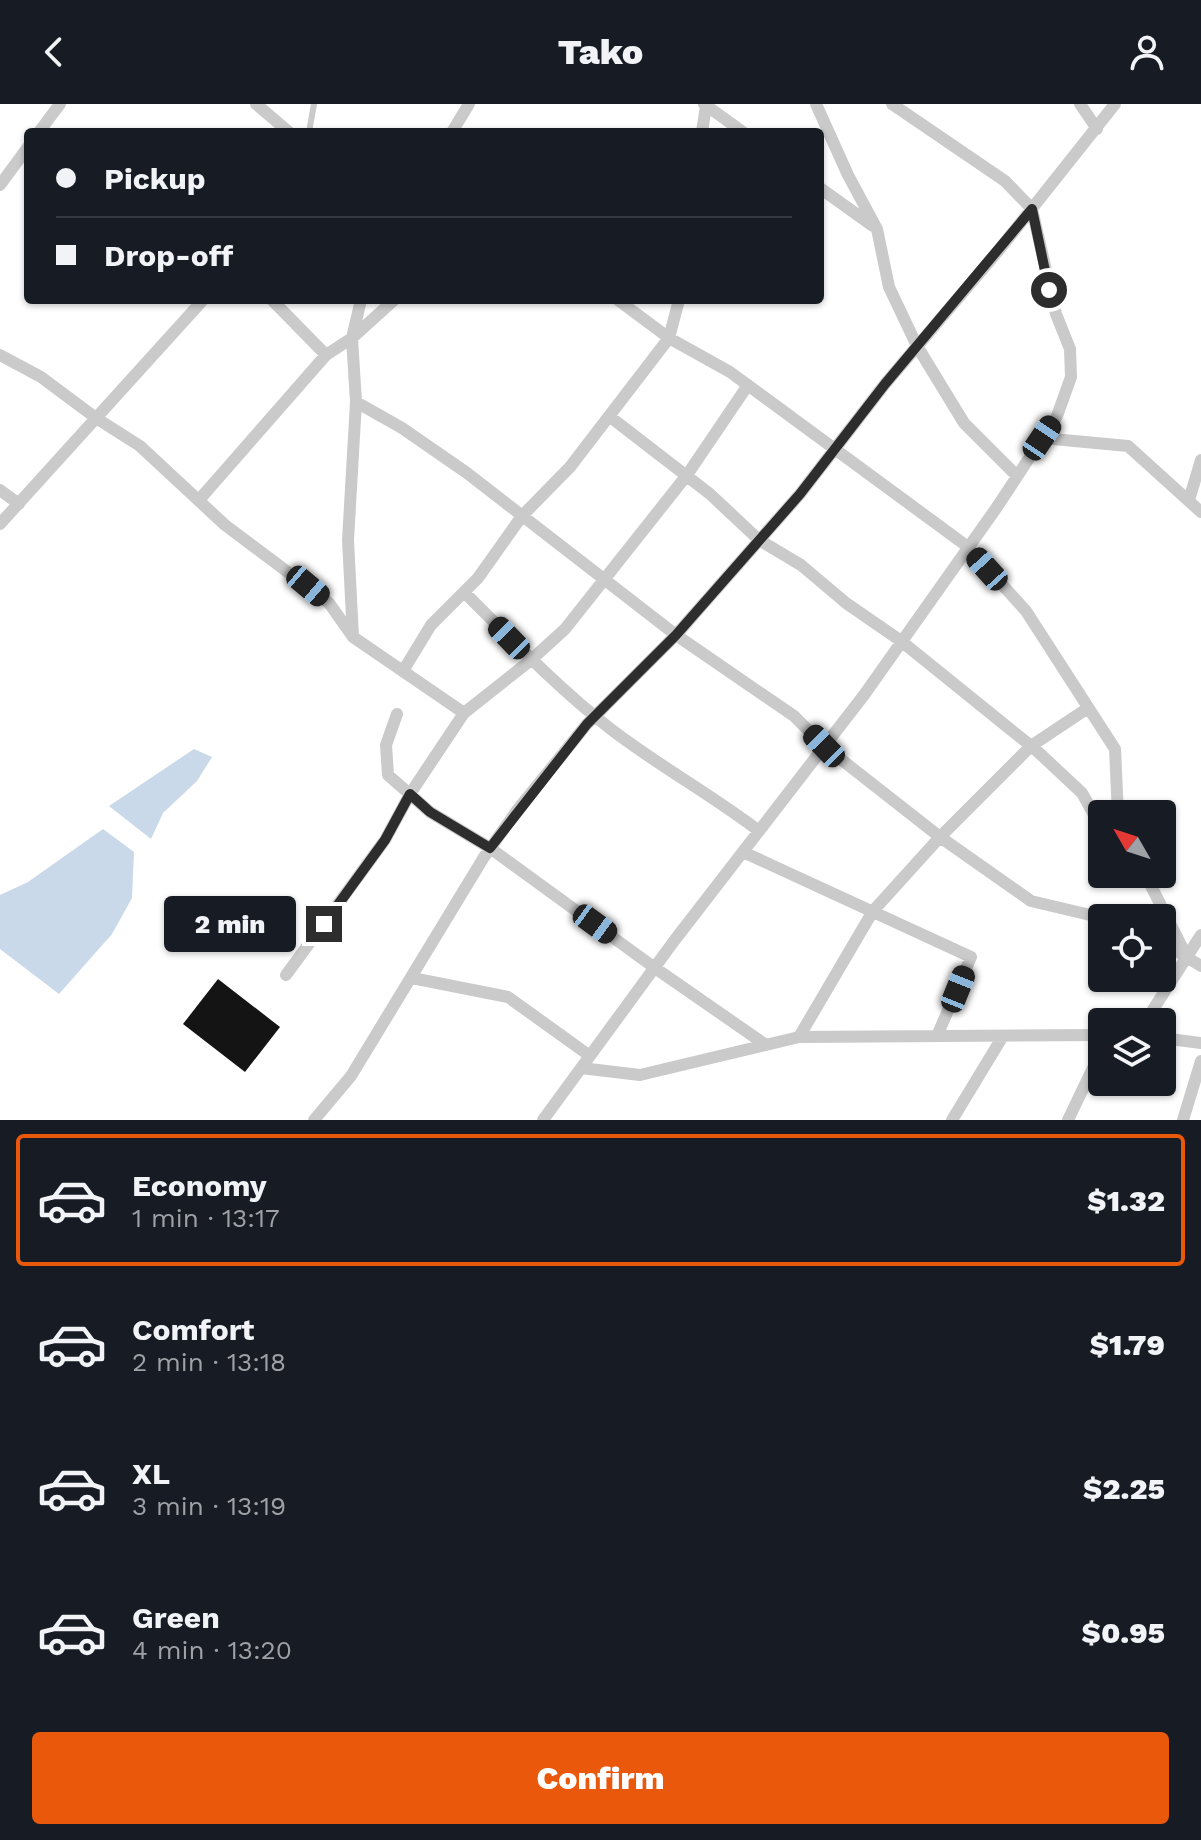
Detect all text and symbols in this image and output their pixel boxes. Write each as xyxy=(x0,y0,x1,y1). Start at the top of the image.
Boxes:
icon: back xyxy=(32,30,76,74)
icon: person xyxy=(1125,30,1169,74)
text: Tako xyxy=(558,31,643,73)
text: Pickup xyxy=(104,161,206,196)
text: Drop-off xyxy=(104,238,233,273)
route start xyxy=(1031,272,1067,308)
car xyxy=(1019,411,1065,465)
car xyxy=(962,543,1012,595)
car xyxy=(282,561,334,611)
car xyxy=(484,612,534,664)
car xyxy=(799,720,849,772)
north arrow xyxy=(1088,800,1176,888)
map controls xyxy=(1088,800,1176,1096)
callout: 2 min xyxy=(164,896,296,952)
car xyxy=(569,900,621,948)
button: locate xyxy=(1088,904,1176,992)
route end xyxy=(306,906,342,942)
text: 2 min xyxy=(195,909,265,939)
car xyxy=(938,962,978,1016)
button: layers xyxy=(1088,1008,1176,1096)
icon: car xyxy=(36,1164,108,1236)
text: Economy xyxy=(132,1168,267,1203)
text: $1.32 xyxy=(1087,1183,1165,1218)
text: 1 min · 13:17 xyxy=(132,1203,280,1233)
icon: car xyxy=(36,1308,108,1380)
text: Comfort xyxy=(132,1312,254,1347)
text: $1.79 xyxy=(1090,1327,1165,1362)
text: 2 min · 13:18 xyxy=(132,1347,286,1377)
icon: car xyxy=(36,1452,108,1524)
text: XL xyxy=(132,1456,170,1491)
text: $2.25 xyxy=(1083,1471,1165,1506)
text: 3 min · 13:19 xyxy=(132,1491,286,1521)
icon: car xyxy=(36,1596,108,1668)
text: Green xyxy=(132,1600,220,1635)
text: $0.95 xyxy=(1081,1615,1165,1650)
text: 4 min · 13:20 xyxy=(132,1635,292,1665)
button: Confirm xyxy=(32,1732,1169,1824)

